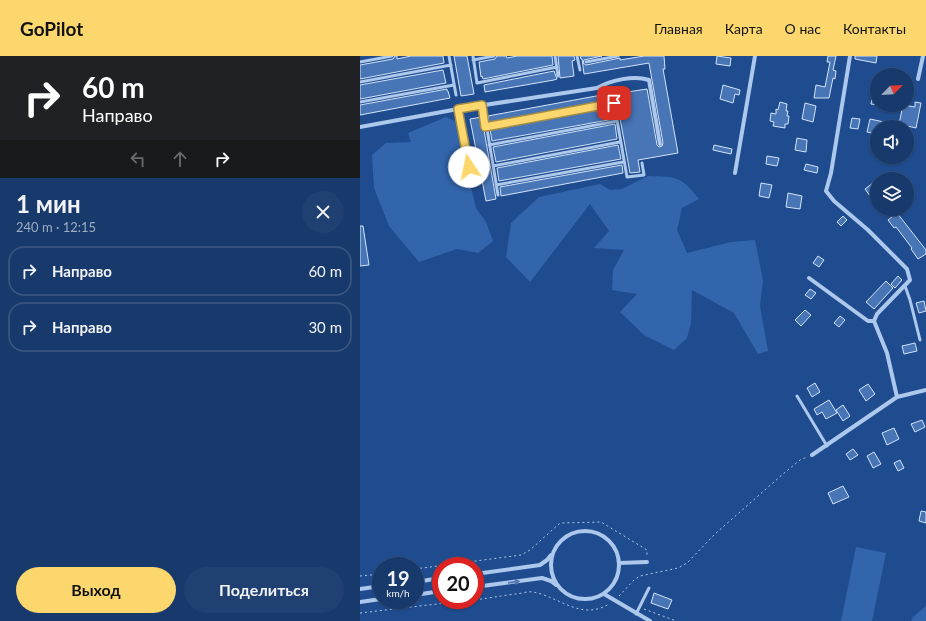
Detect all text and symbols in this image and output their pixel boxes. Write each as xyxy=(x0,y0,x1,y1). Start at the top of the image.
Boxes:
text: GoPilot xyxy=(20,17,83,40)
text: Главная xyxy=(654,20,703,37)
text: Карта xyxy=(725,20,763,37)
text: О нас xyxy=(785,20,821,37)
text: Контакты xyxy=(843,20,906,37)
north arrow xyxy=(870,68,914,112)
map controls xyxy=(870,68,914,216)
text: 60 m xyxy=(82,70,145,104)
icon: right xyxy=(16,72,68,124)
pin xyxy=(597,86,631,120)
icon: arrive xyxy=(603,92,625,114)
text: Направо xyxy=(82,104,153,126)
button: sound xyxy=(870,120,914,164)
position arrow xyxy=(448,146,490,188)
icon: left xyxy=(127,148,149,170)
icon: ahead xyxy=(169,148,191,170)
icon: right xyxy=(211,148,233,170)
button: layers xyxy=(870,172,914,216)
text: 1 мин xyxy=(16,189,81,218)
button: close xyxy=(302,191,344,233)
text: 240 m · 12:15 xyxy=(16,219,96,235)
icon: right xyxy=(18,260,40,282)
text: Направо xyxy=(52,262,112,280)
text: 60 m xyxy=(308,262,342,280)
icon: right xyxy=(18,316,40,338)
text: Направо xyxy=(52,318,112,336)
text: 30 m xyxy=(308,318,342,336)
speed limit sign: 20 xyxy=(432,557,484,609)
text: 19 xyxy=(386,566,410,590)
button: Выход xyxy=(16,567,176,613)
button: Поделиться xyxy=(184,567,344,613)
one-way arrow xyxy=(508,579,520,585)
text: km/h xyxy=(386,587,410,599)

